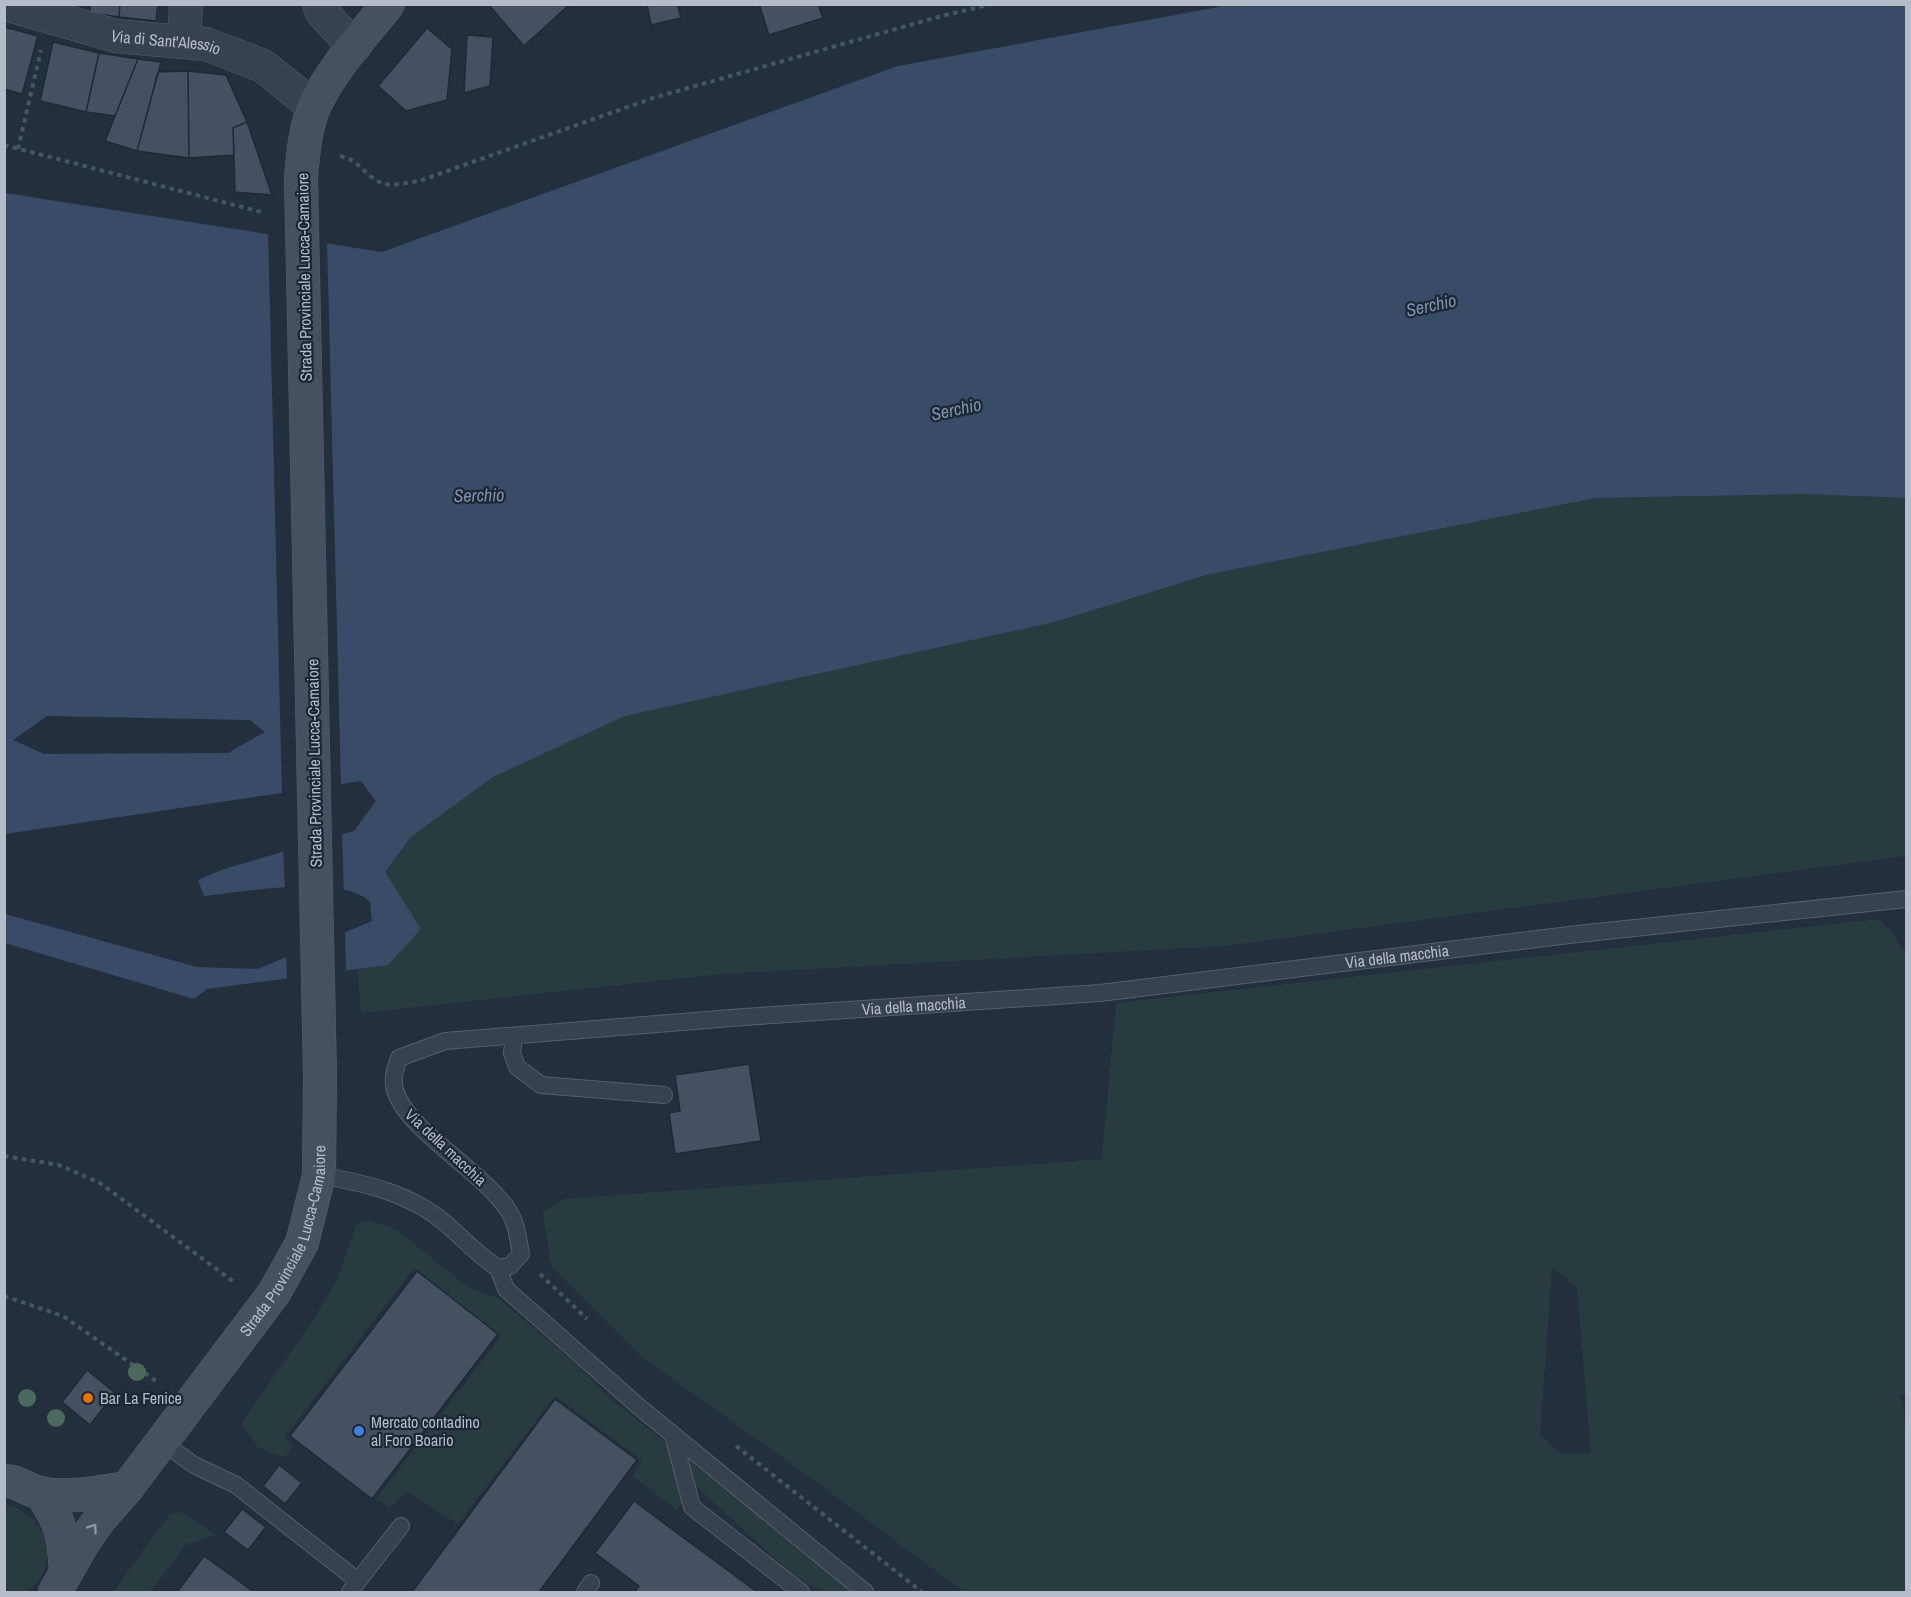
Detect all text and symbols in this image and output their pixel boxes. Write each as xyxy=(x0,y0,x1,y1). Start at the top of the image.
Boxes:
street label: Via di Sant'Alessio xyxy=(108,24,224,60)
street label: Strada Provinciale Lucca-Camaiore xyxy=(291,173,317,381)
water label: Serchio xyxy=(1404,287,1458,323)
water label: Serchio xyxy=(929,391,983,427)
water label: Serchio xyxy=(453,482,505,508)
street label: Strada Provinciale Lucca-Camaiore xyxy=(301,659,327,867)
street label: Via della macchia xyxy=(1344,939,1451,974)
street label: Via della macchia xyxy=(861,991,967,1020)
street label: Via della macchia xyxy=(400,1103,492,1191)
street label: Strada Provinciale Lucca-Camaiore xyxy=(234,1145,330,1341)
place label: Bar La Fenice xyxy=(100,1387,182,1409)
marker: Bar La Fenice xyxy=(81,1391,95,1405)
place label: Mercato contadino al Foro Boario xyxy=(371,1411,480,1451)
marker: Mercato contadino al Foro Boario xyxy=(352,1424,366,1438)
one-way arrow xyxy=(86,1524,97,1535)

